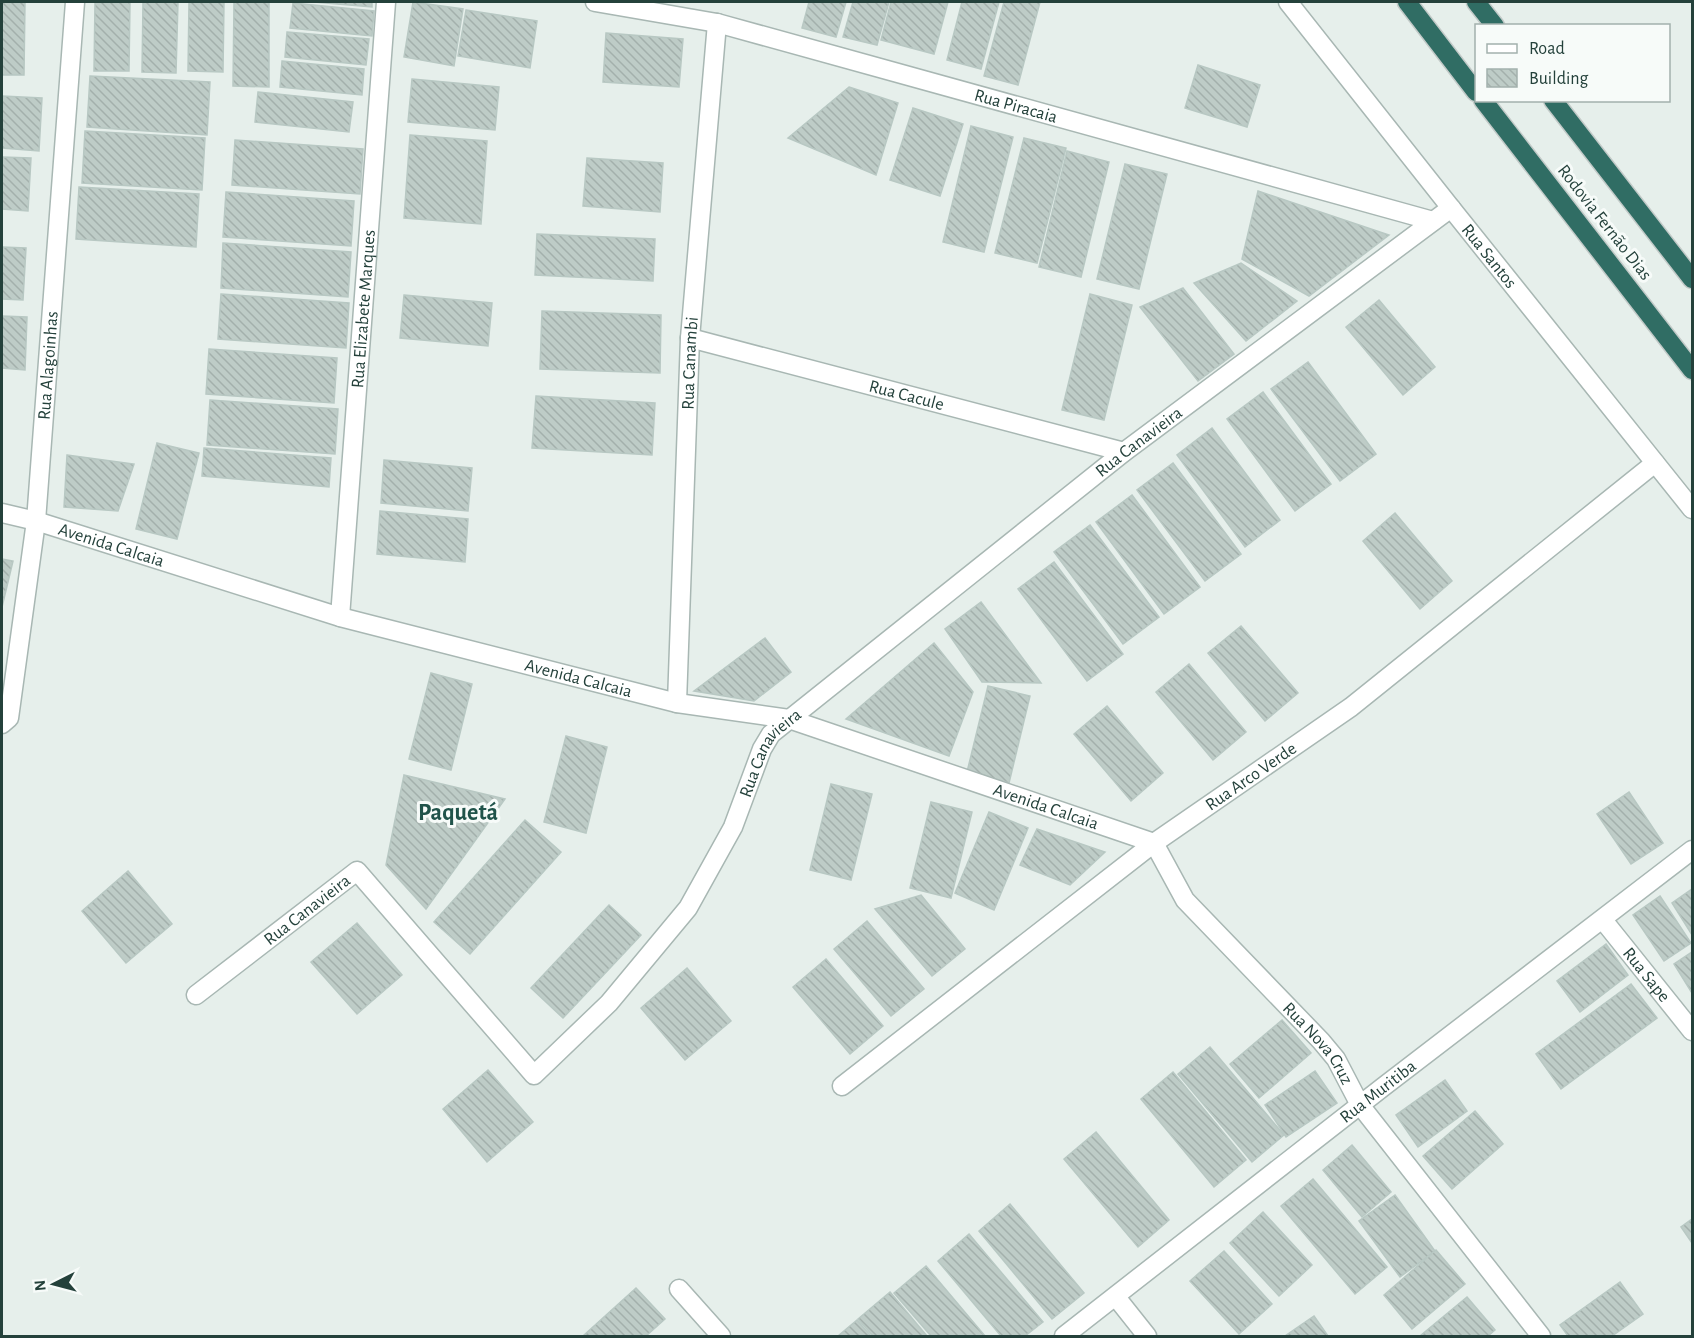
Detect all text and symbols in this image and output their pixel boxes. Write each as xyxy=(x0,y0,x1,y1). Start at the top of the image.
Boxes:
legend xyxy=(1475,24,1670,102)
text: Road xyxy=(1529,40,1565,58)
text: Building xyxy=(1529,70,1589,88)
street label: Rua Piracaia xyxy=(972,87,1059,127)
street label: Rodovia Fernão Dias xyxy=(1554,162,1655,284)
street label: Rua Santos xyxy=(1458,221,1520,292)
street label: Rua Elizabete Marques xyxy=(349,229,379,389)
street label: Rua Alagoinhas xyxy=(36,311,62,421)
street label: Rua Canambi xyxy=(679,316,702,410)
street label: Rua Cacule xyxy=(867,377,946,414)
street label: Rua Canavieira xyxy=(1093,404,1186,481)
street label: Avenida Calcaia xyxy=(56,521,166,571)
street label: Avenida Calcaia xyxy=(523,657,634,701)
street label: Rua Canavieira xyxy=(737,706,805,800)
street label: Rua Arco Verde xyxy=(1203,740,1300,815)
street label: Avenida Calcaia xyxy=(991,781,1101,833)
district label: Paquetá xyxy=(418,801,498,825)
street label: Rua Canavieira xyxy=(261,872,354,949)
street label: Rua Sape xyxy=(1619,945,1673,1006)
street label: Rua Nova Cruz xyxy=(1279,999,1356,1088)
street label: Rua Muritiba xyxy=(1337,1057,1420,1127)
north arrow xyxy=(24,1254,84,1314)
text: N xyxy=(32,1279,49,1292)

